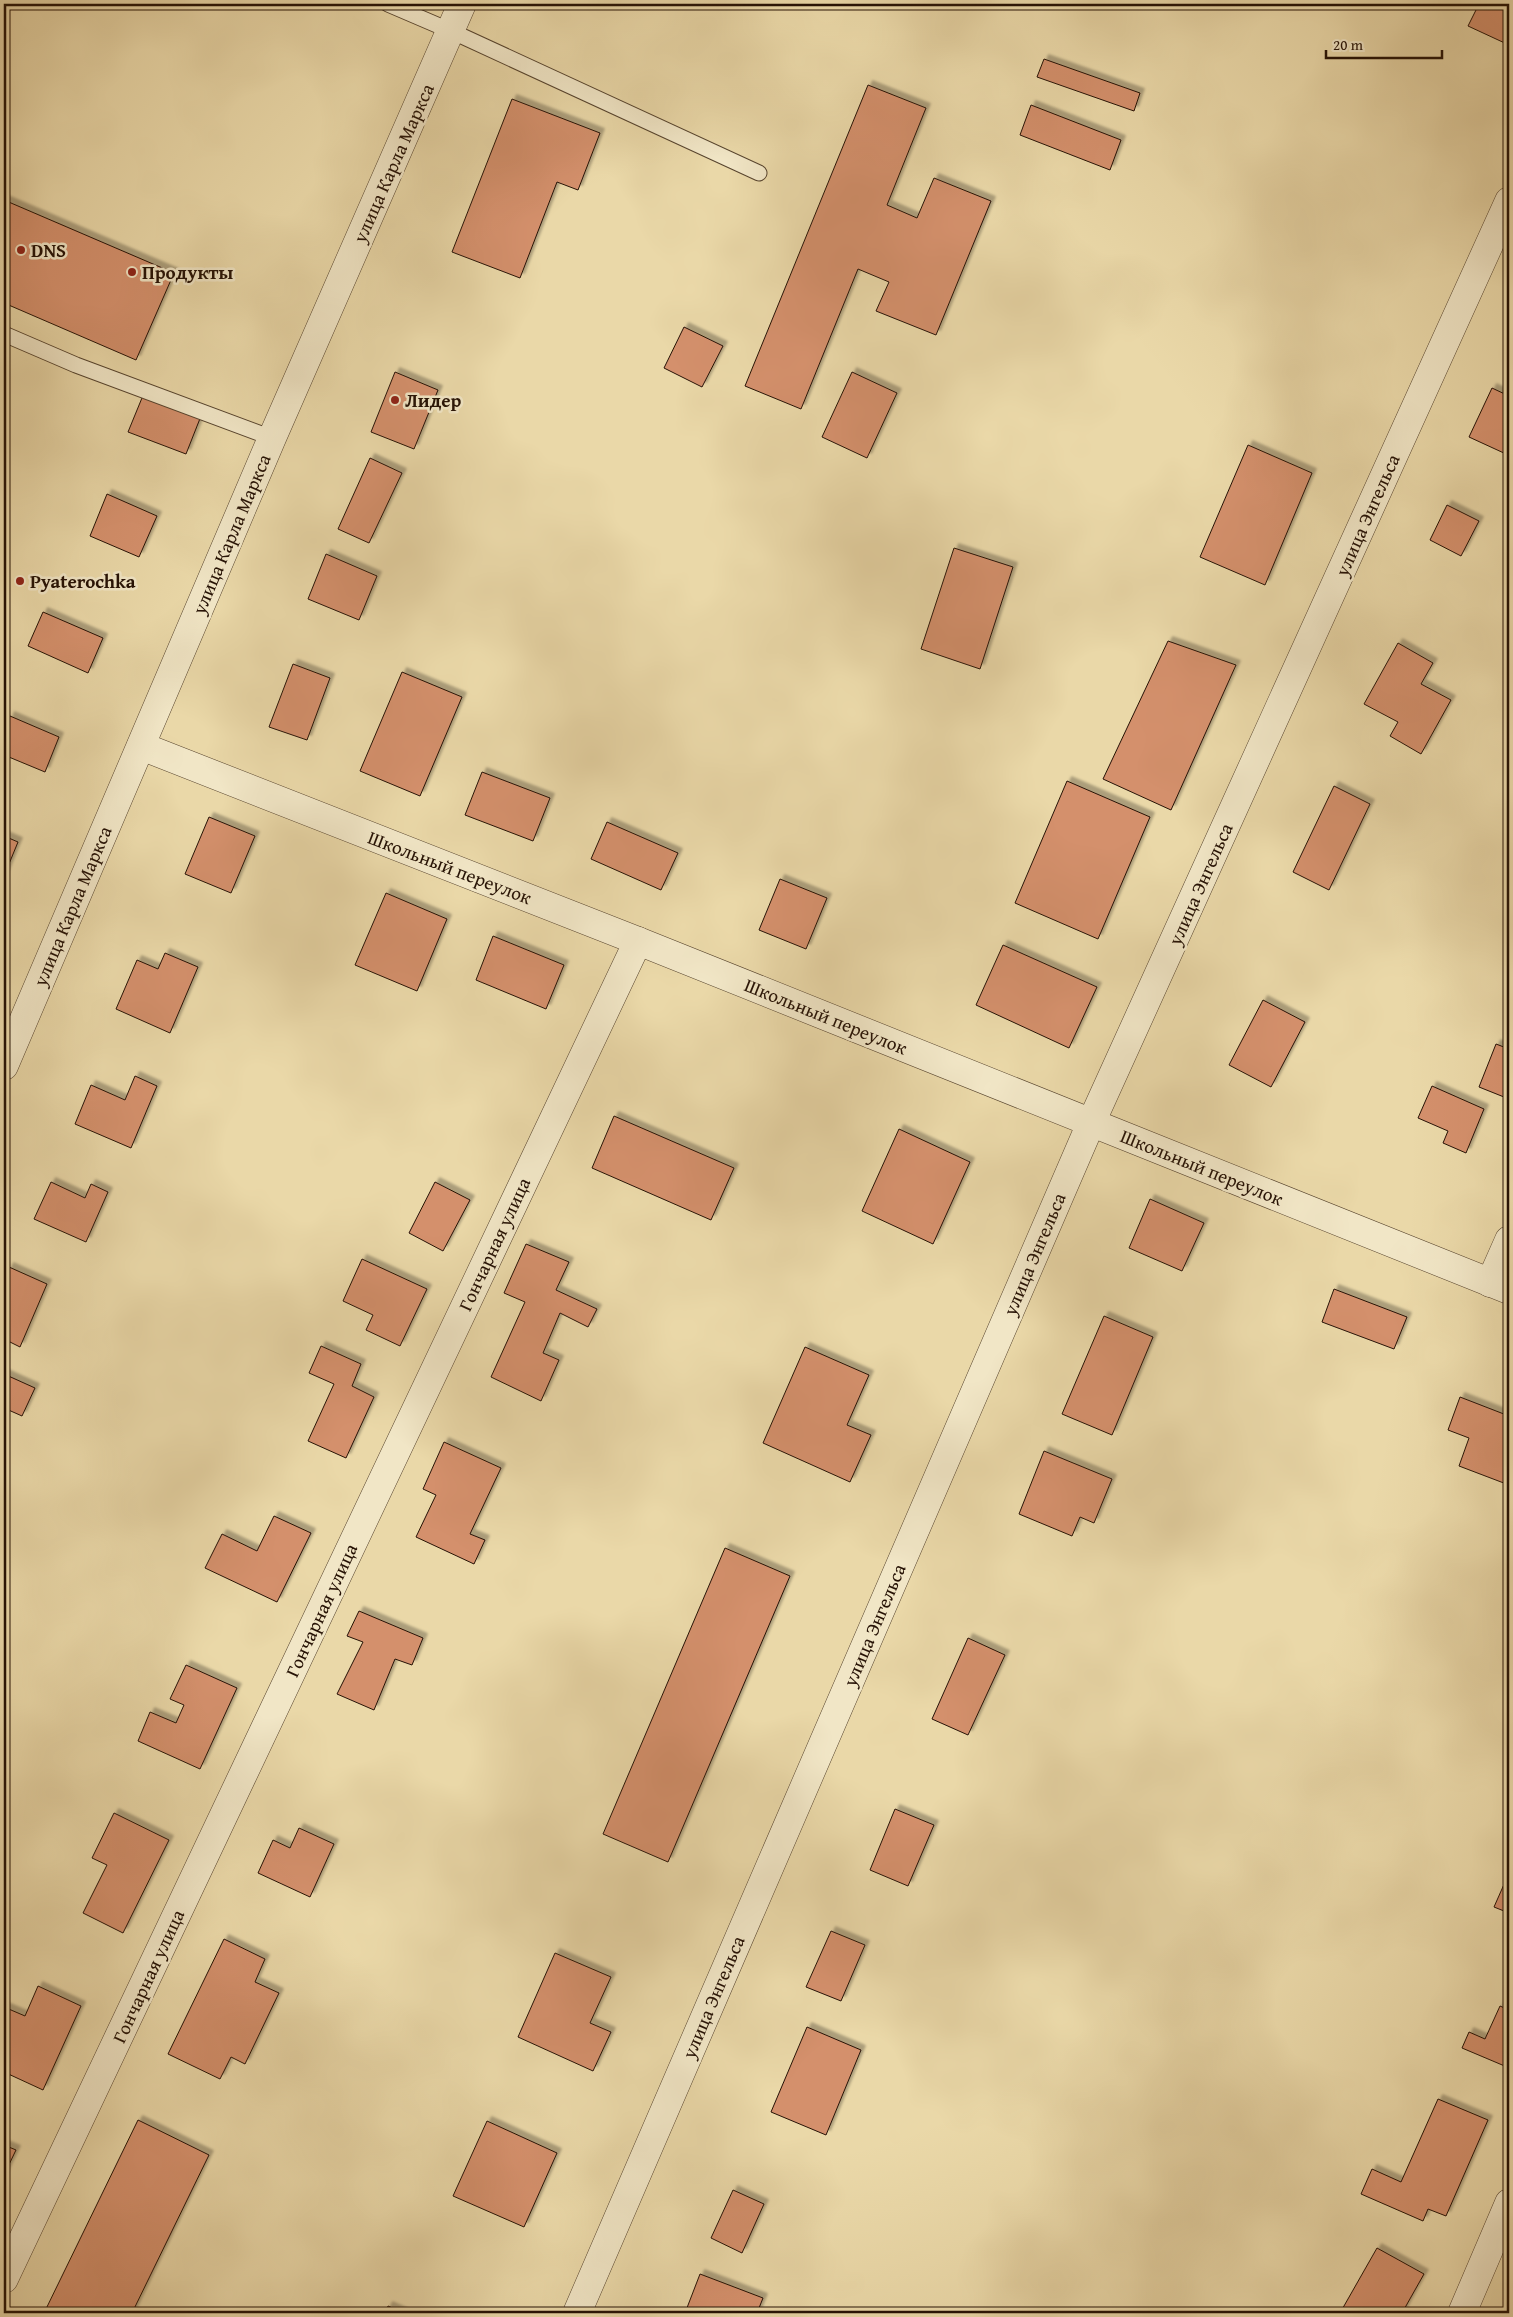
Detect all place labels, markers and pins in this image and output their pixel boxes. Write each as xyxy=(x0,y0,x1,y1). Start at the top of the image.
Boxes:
place label: DNS xyxy=(31,236,66,264)
marker: DNS xyxy=(15,244,27,256)
place label: Продукты xyxy=(142,258,233,286)
marker: Продукты xyxy=(126,266,138,278)
place label: Лидер xyxy=(405,386,462,414)
marker: Лидер xyxy=(389,394,401,406)
place label: Pyaterochka xyxy=(30,567,136,595)
marker: Pyaterochka xyxy=(14,575,26,587)

